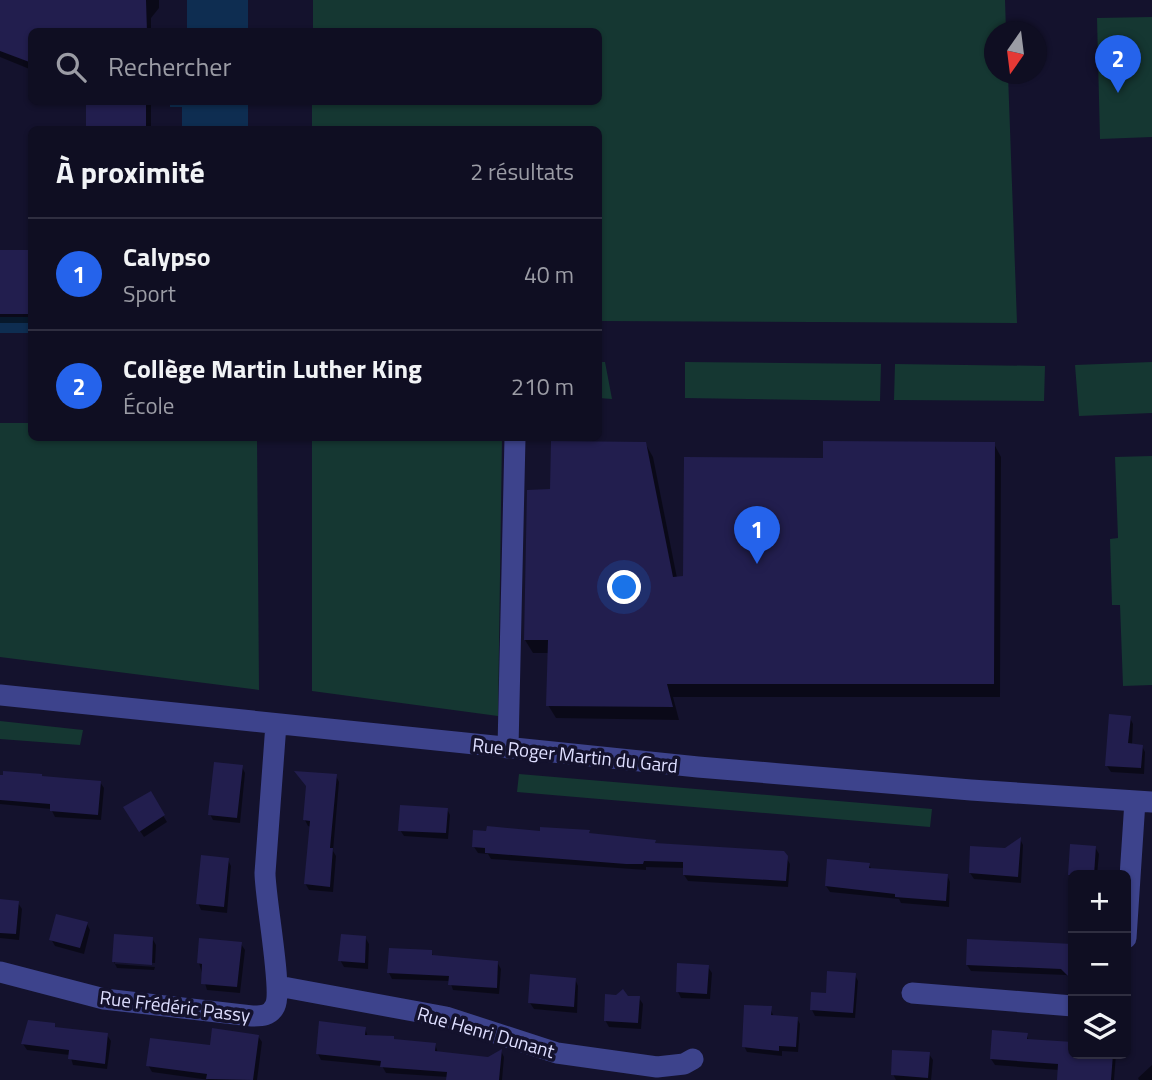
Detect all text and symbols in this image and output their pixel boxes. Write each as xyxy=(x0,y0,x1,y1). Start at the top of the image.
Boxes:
north arrow xyxy=(984,21,1047,84)
search box xyxy=(28,28,602,105)
pin: 2 xyxy=(1095,35,1141,93)
text: Rechercher xyxy=(108,47,232,86)
icon: search xyxy=(52,48,90,86)
text: À proximité xyxy=(56,149,205,195)
text: 2 résultats xyxy=(470,154,574,189)
text: Calypso xyxy=(123,237,211,276)
text: 1 xyxy=(73,257,85,292)
text: 40 m xyxy=(524,257,574,292)
text: Sport xyxy=(123,276,176,311)
text: Collège Martin Luther King xyxy=(123,349,422,388)
text: 2 xyxy=(73,369,85,404)
text: 210 m xyxy=(511,369,574,404)
text: École xyxy=(123,388,174,423)
pin: 1 xyxy=(734,506,780,564)
your location xyxy=(607,570,641,604)
street label: Rue Roger Martin du Gard xyxy=(471,729,679,780)
map controls xyxy=(1068,870,1131,1059)
button: + xyxy=(1068,870,1131,933)
button: − xyxy=(1068,933,1131,996)
street label: Rue Frédéric Passy xyxy=(98,982,252,1029)
button: layers xyxy=(1068,996,1131,1059)
street label: Rue Henri Dunant xyxy=(414,998,559,1065)

